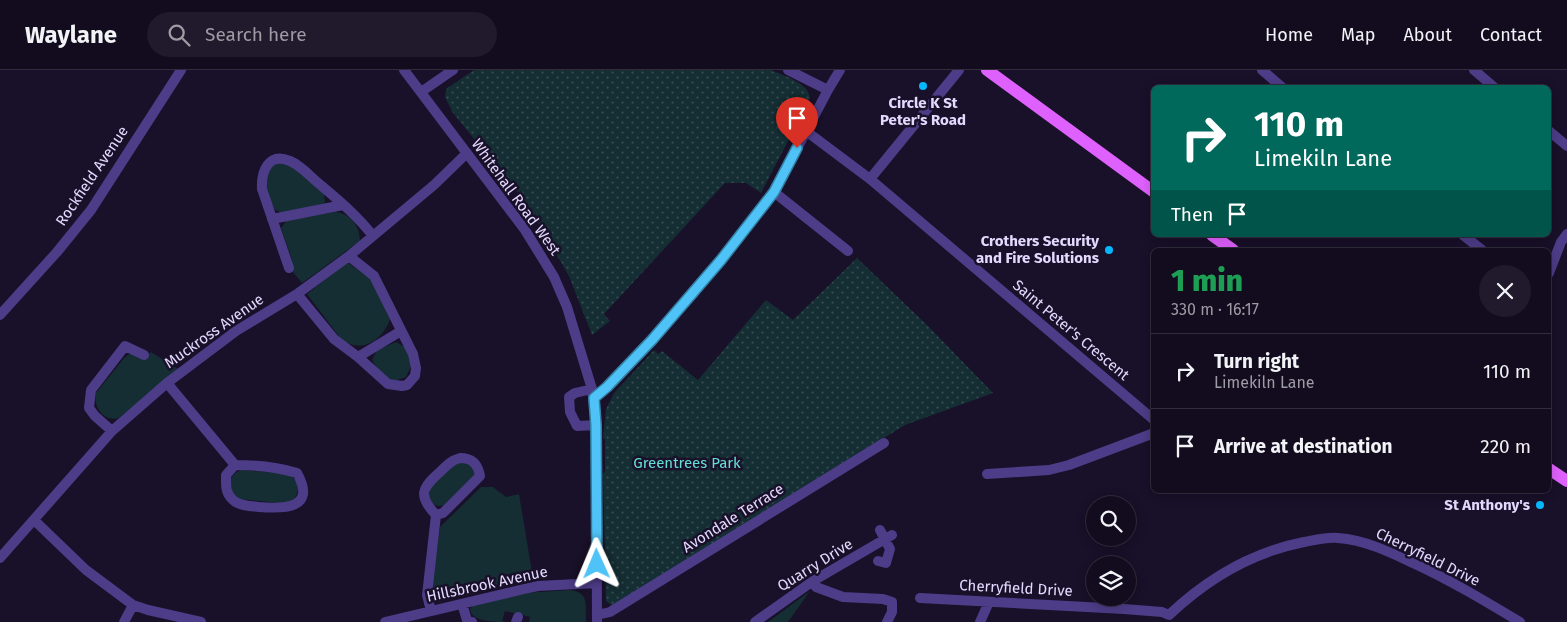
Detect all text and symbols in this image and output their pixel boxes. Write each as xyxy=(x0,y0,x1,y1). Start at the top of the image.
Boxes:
search box xyxy=(147,12,497,57)
text: Waylane xyxy=(25,21,117,49)
icon: search xyxy=(165,21,193,49)
text: Search here xyxy=(205,23,307,46)
text: Home xyxy=(1265,24,1313,46)
text: Map xyxy=(1341,24,1375,46)
text: About xyxy=(1403,24,1452,46)
text: Contact xyxy=(1480,24,1542,46)
marker: Circle K St Peter's Road xyxy=(917,80,929,92)
place label: Circle K St Peter's Road xyxy=(880,94,966,129)
pin xyxy=(776,97,818,148)
text: 110 m xyxy=(1254,103,1344,145)
icon: arrive xyxy=(783,104,811,132)
icon: right xyxy=(1171,105,1236,170)
street label: Rockfield Avenue xyxy=(52,123,132,229)
street label: Whitehall Road West xyxy=(468,135,565,259)
text: Limekiln Lane xyxy=(1254,145,1392,172)
icon: arrive xyxy=(1223,200,1251,228)
text: Then xyxy=(1171,203,1213,226)
place label: Crothers Security and Fire Solutions xyxy=(976,232,1099,267)
marker: Crothers Security and Fire Solutions xyxy=(1103,244,1115,256)
text: 1 min xyxy=(1171,263,1243,299)
button: close xyxy=(1479,265,1531,317)
street label: Saint Peter's Crescent xyxy=(1009,276,1133,384)
street label: Muckross Avenue xyxy=(161,290,267,372)
text: 330 m · 16:17 xyxy=(1171,300,1259,319)
text: Turn right xyxy=(1214,350,1299,373)
icon: right xyxy=(1171,357,1199,385)
text: 110 m xyxy=(1483,360,1531,383)
text: Limekiln Lane xyxy=(1214,373,1315,392)
icon: arrive xyxy=(1171,432,1199,460)
text: Arrive at destination xyxy=(1214,435,1393,458)
text: 220 m xyxy=(1480,435,1531,458)
park label: Greentrees Park xyxy=(633,454,741,472)
street label: Avondale Terrace xyxy=(679,480,787,556)
map controls xyxy=(1086,496,1136,606)
button: search xyxy=(1086,496,1136,546)
place label: St Anthony's xyxy=(1444,496,1530,514)
marker: St Anthony's xyxy=(1534,499,1546,511)
street label: Cherryfield Drive xyxy=(1373,524,1483,590)
street label: Quarry Drive xyxy=(774,535,856,595)
position arrow xyxy=(570,537,622,589)
button: layers xyxy=(1086,556,1136,606)
street label: Hillsbrook Avenue xyxy=(425,562,549,606)
street label: Cherryfield Drive xyxy=(959,576,1073,600)

